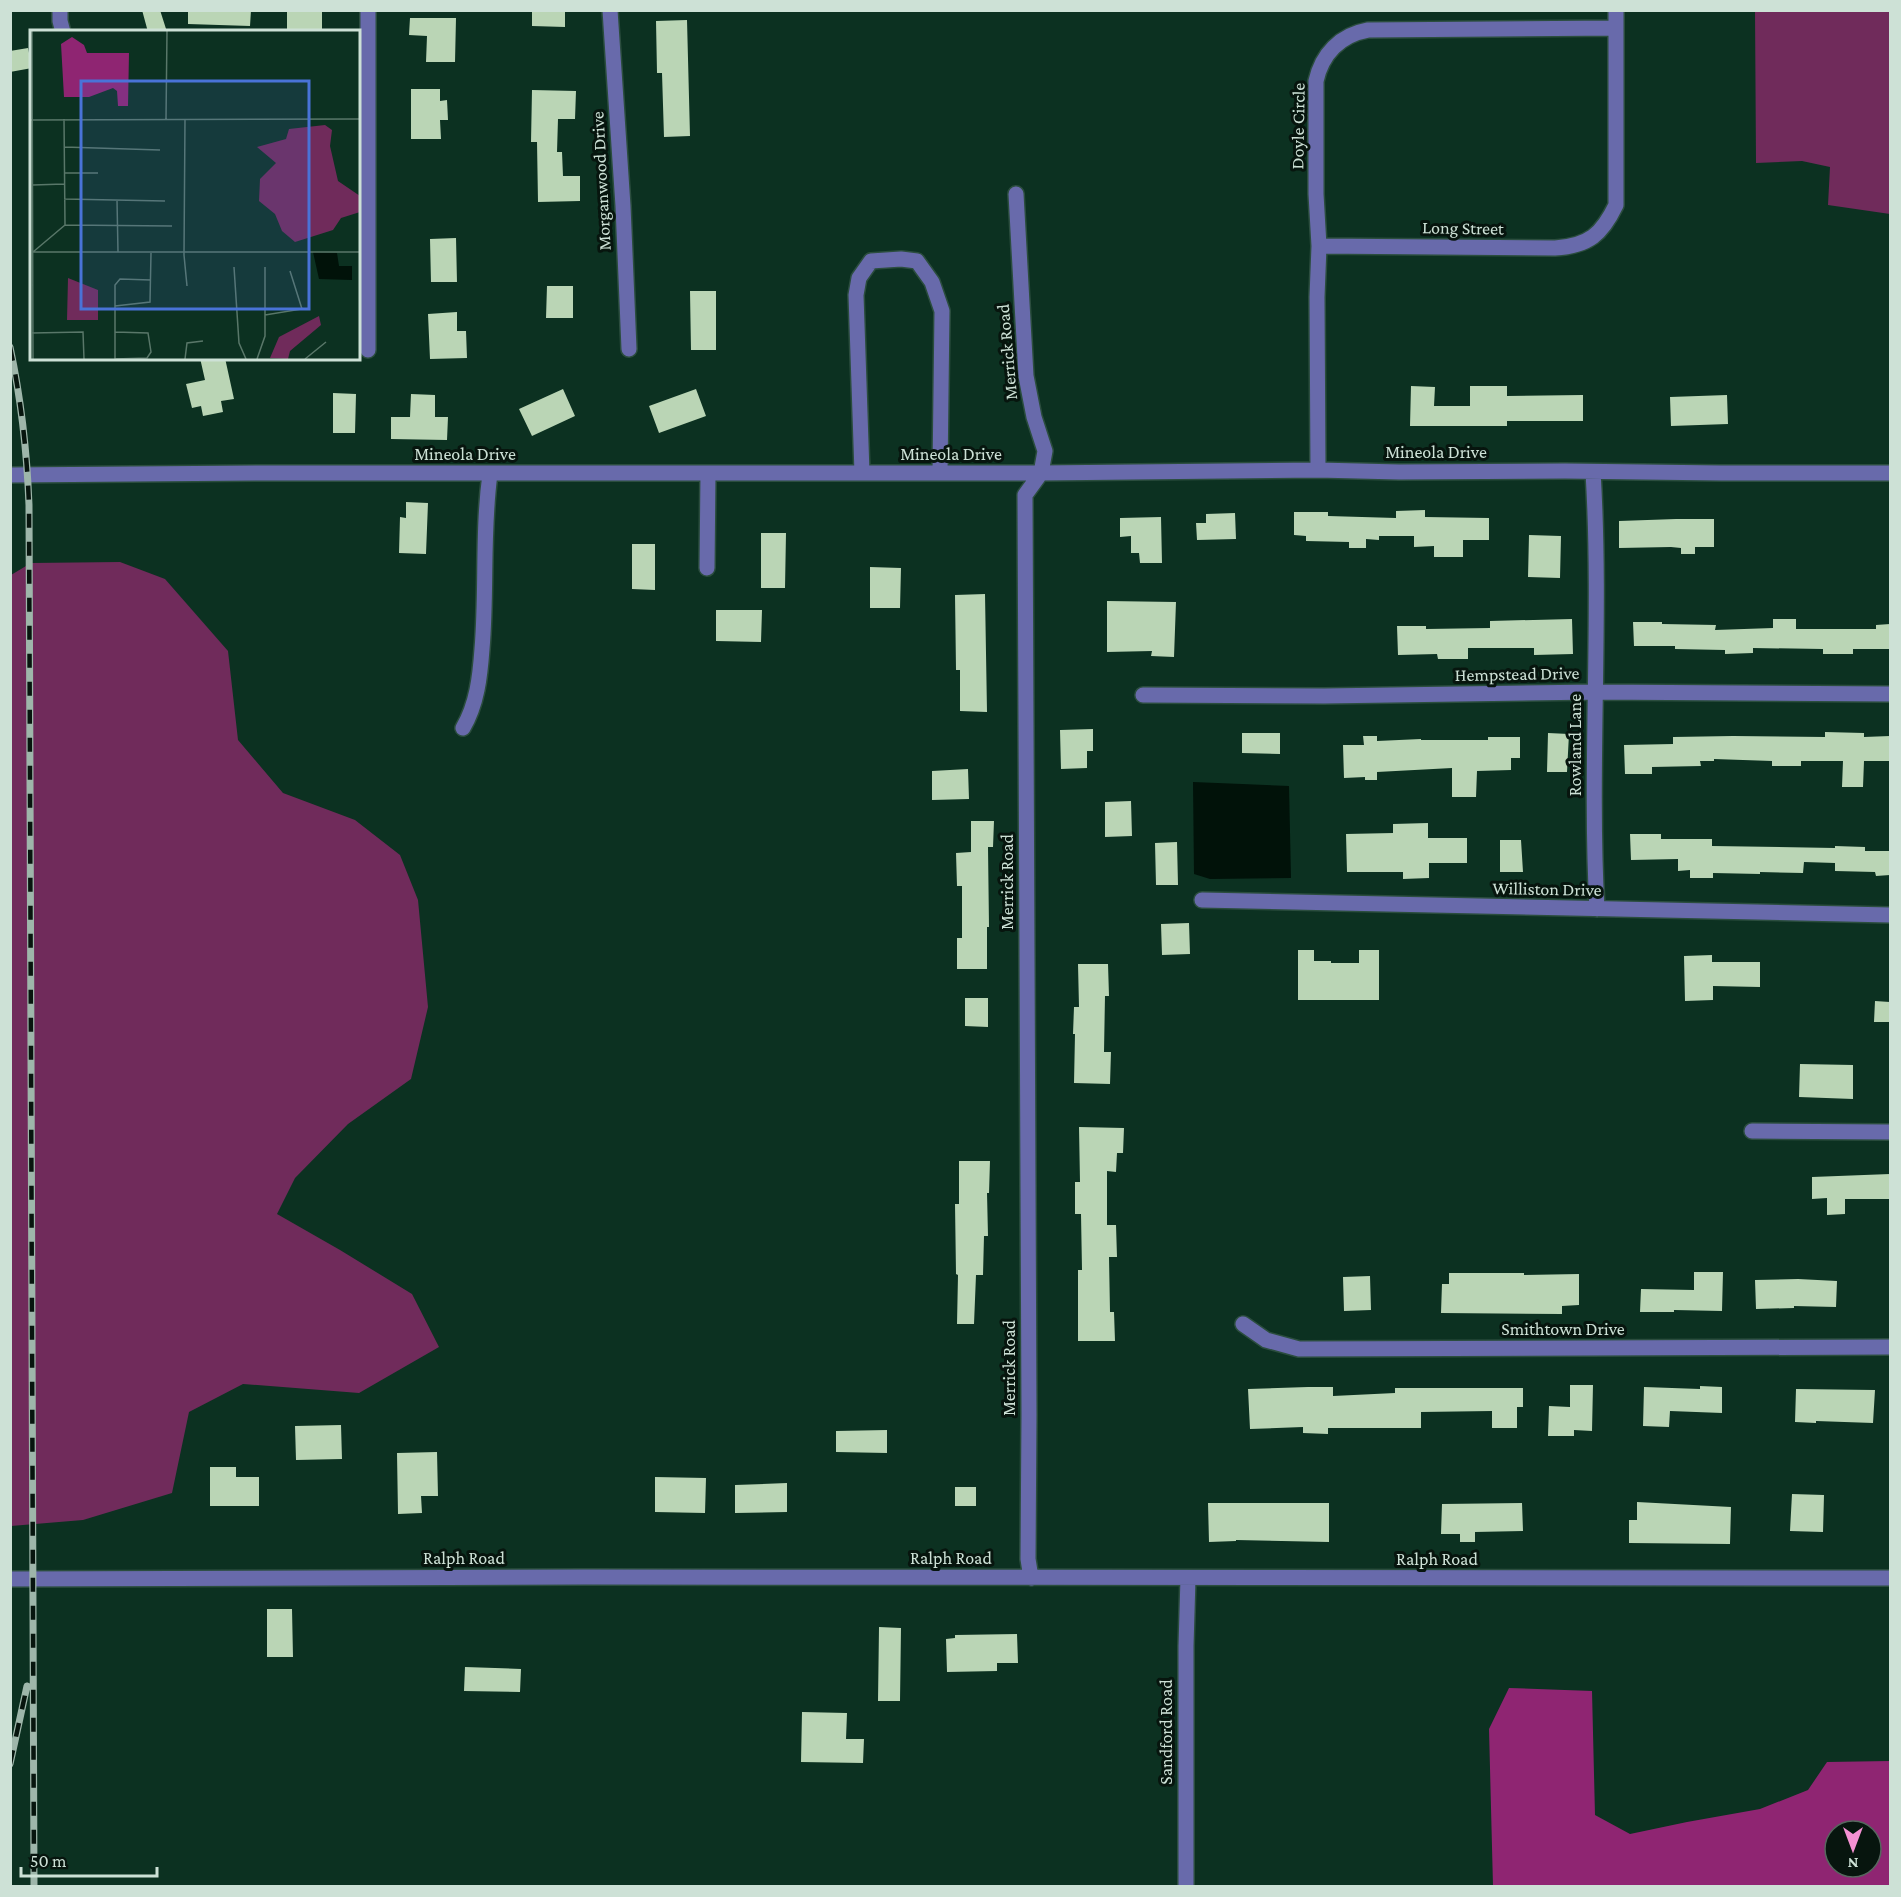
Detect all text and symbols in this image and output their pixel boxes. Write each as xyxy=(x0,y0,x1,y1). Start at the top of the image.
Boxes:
inset map xyxy=(30,30,360,360)
street label: Doyle Circle xyxy=(1287,82,1309,169)
street label: Morganwood Drive xyxy=(587,111,615,251)
street label: Long Street xyxy=(1422,217,1505,239)
street label: Merrick Road xyxy=(993,303,1021,401)
street label: Mineola Drive xyxy=(1385,442,1487,462)
street label: Mineola Drive xyxy=(414,444,516,464)
street label: Mineola Drive xyxy=(900,444,1002,464)
street label: Hempstead Drive xyxy=(1454,663,1580,685)
street label: Rowland Lane xyxy=(1565,694,1585,796)
street label: Merrick Road xyxy=(997,833,1017,930)
street label: Williston Drive xyxy=(1492,878,1602,900)
street label: Merrick Road xyxy=(999,1319,1019,1416)
street label: Smithtown Drive xyxy=(1501,1319,1625,1339)
street label: Ralph Road xyxy=(423,1548,505,1568)
street label: Ralph Road xyxy=(910,1548,992,1568)
street label: Ralph Road xyxy=(1396,1549,1478,1569)
street label: Sandford Road xyxy=(1156,1679,1176,1785)
north arrow xyxy=(1823,1819,1883,1879)
scale bar xyxy=(21,1840,158,1878)
text: 50 m xyxy=(30,1851,67,1871)
text: N xyxy=(1847,1855,1858,1872)

